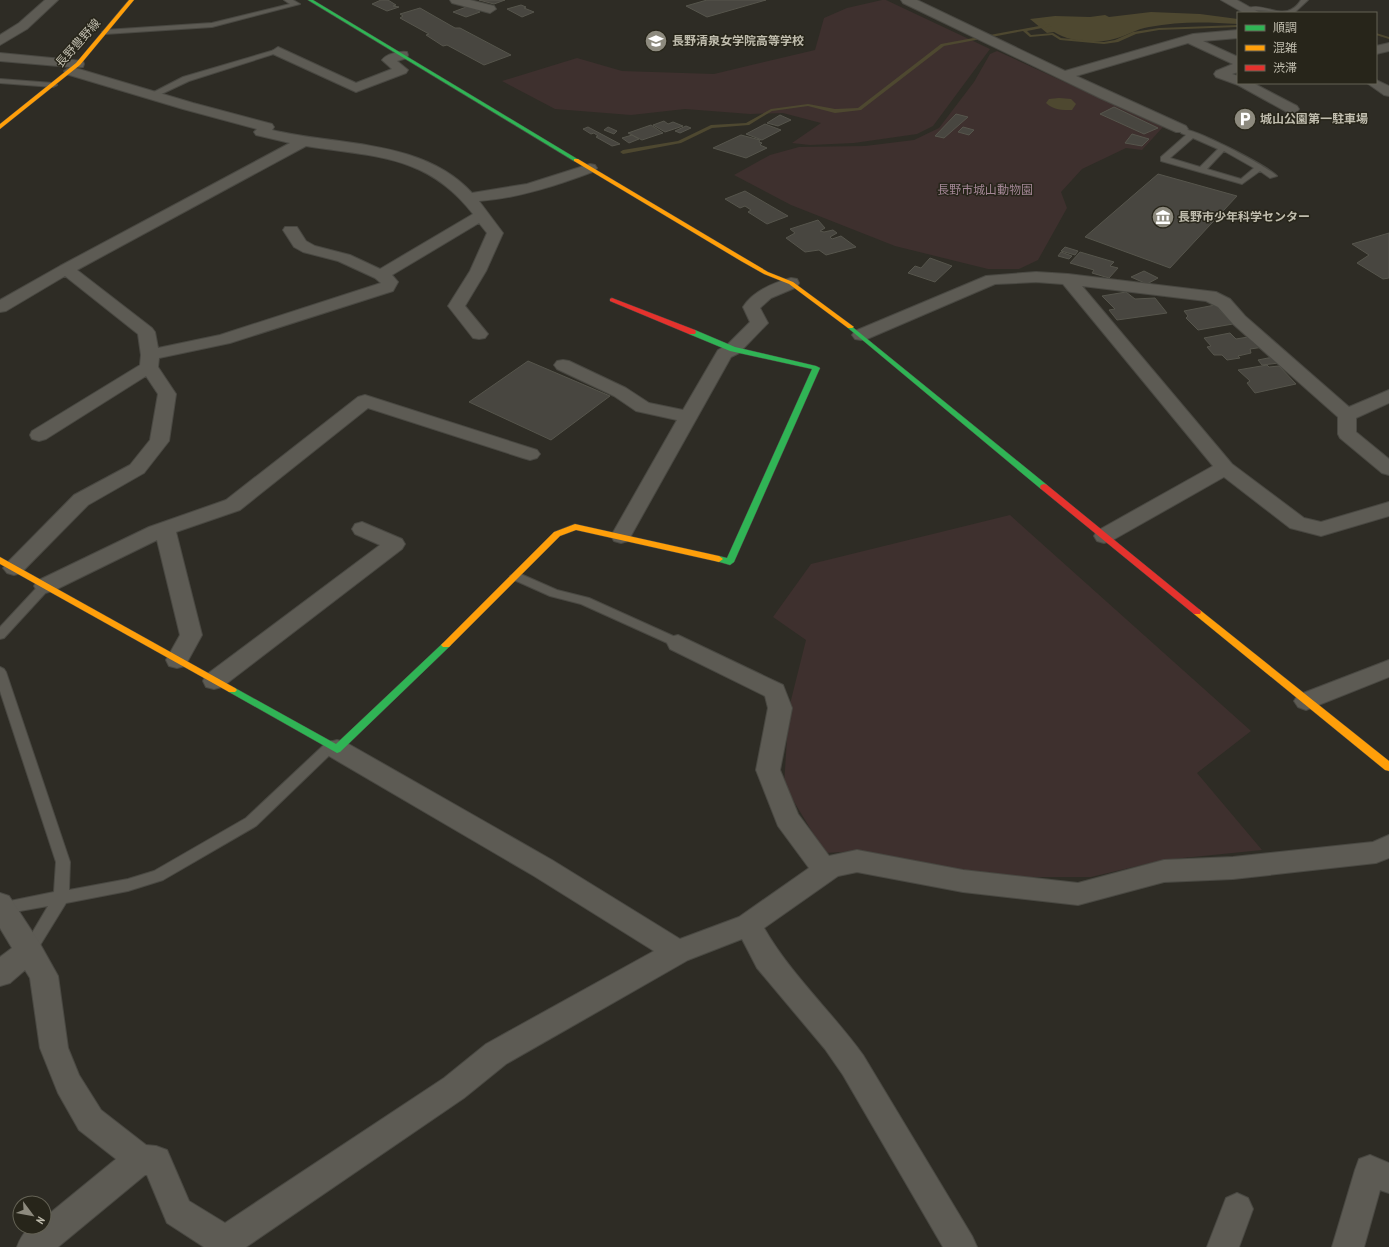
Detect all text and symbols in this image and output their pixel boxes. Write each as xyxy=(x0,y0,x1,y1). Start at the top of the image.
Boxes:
legend xyxy=(1237,12,1377,84)
street label: 長野豊野線 xyxy=(52,15,103,70)
text: 順調 xyxy=(1273,20,1297,35)
school or university icon: 長野清泉女学院高等学校 xyxy=(643,28,669,54)
place label: 長野清泉女学院高等学校 xyxy=(672,33,804,48)
text: 混雑 xyxy=(1273,40,1297,55)
text: 渋滞 xyxy=(1273,60,1297,75)
parking icon: 城山公園第一駐車場 xyxy=(1232,106,1258,132)
place label: 城山公園第一駐車場 xyxy=(1260,111,1368,126)
park label: 長野市城山動物園 xyxy=(937,182,1033,197)
museum icon: 長野市少年科学センター xyxy=(1150,204,1176,230)
place label: 長野市少年科学センター xyxy=(1178,209,1310,224)
north arrow xyxy=(12,1195,52,1235)
text: N xyxy=(33,1214,48,1227)

